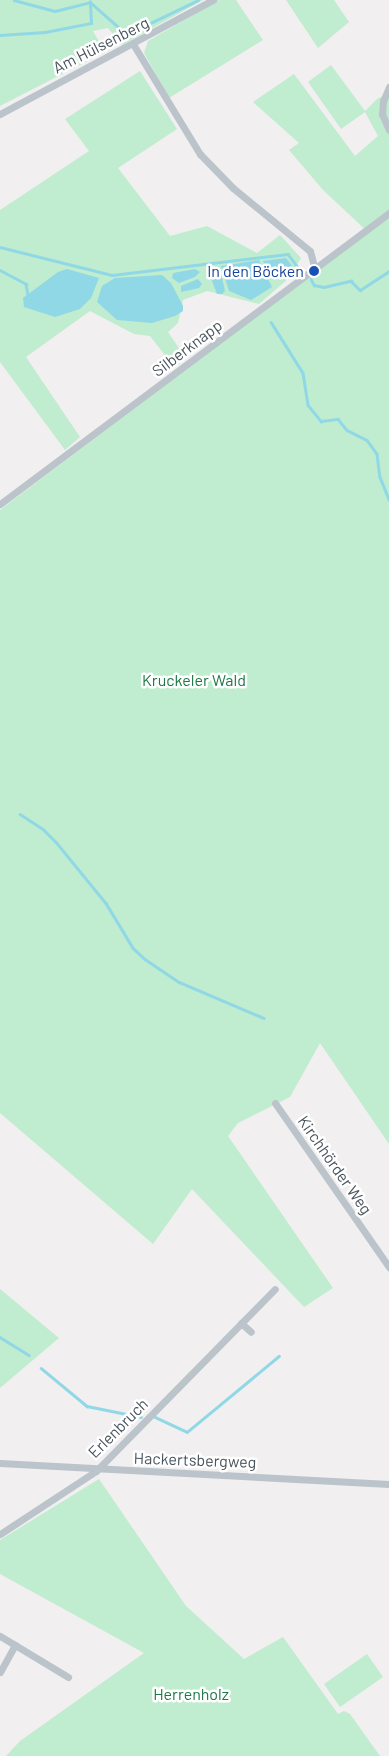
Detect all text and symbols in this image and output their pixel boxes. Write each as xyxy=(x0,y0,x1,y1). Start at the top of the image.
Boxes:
street label: Am Hülsenberg xyxy=(50,13,152,77)
place label: In den Böcken xyxy=(207,261,304,281)
marker: In den Böcken xyxy=(308,265,320,277)
street label: Silberknapp xyxy=(148,315,226,381)
park label: Kruckeler Wald xyxy=(142,670,246,690)
street label: Kirchhörder Weg xyxy=(294,1112,376,1218)
street label: Erlenbruch xyxy=(84,1394,152,1462)
street label: Hackertsbergweg xyxy=(133,1448,257,1472)
park label: Herrenholz xyxy=(153,1684,229,1704)

